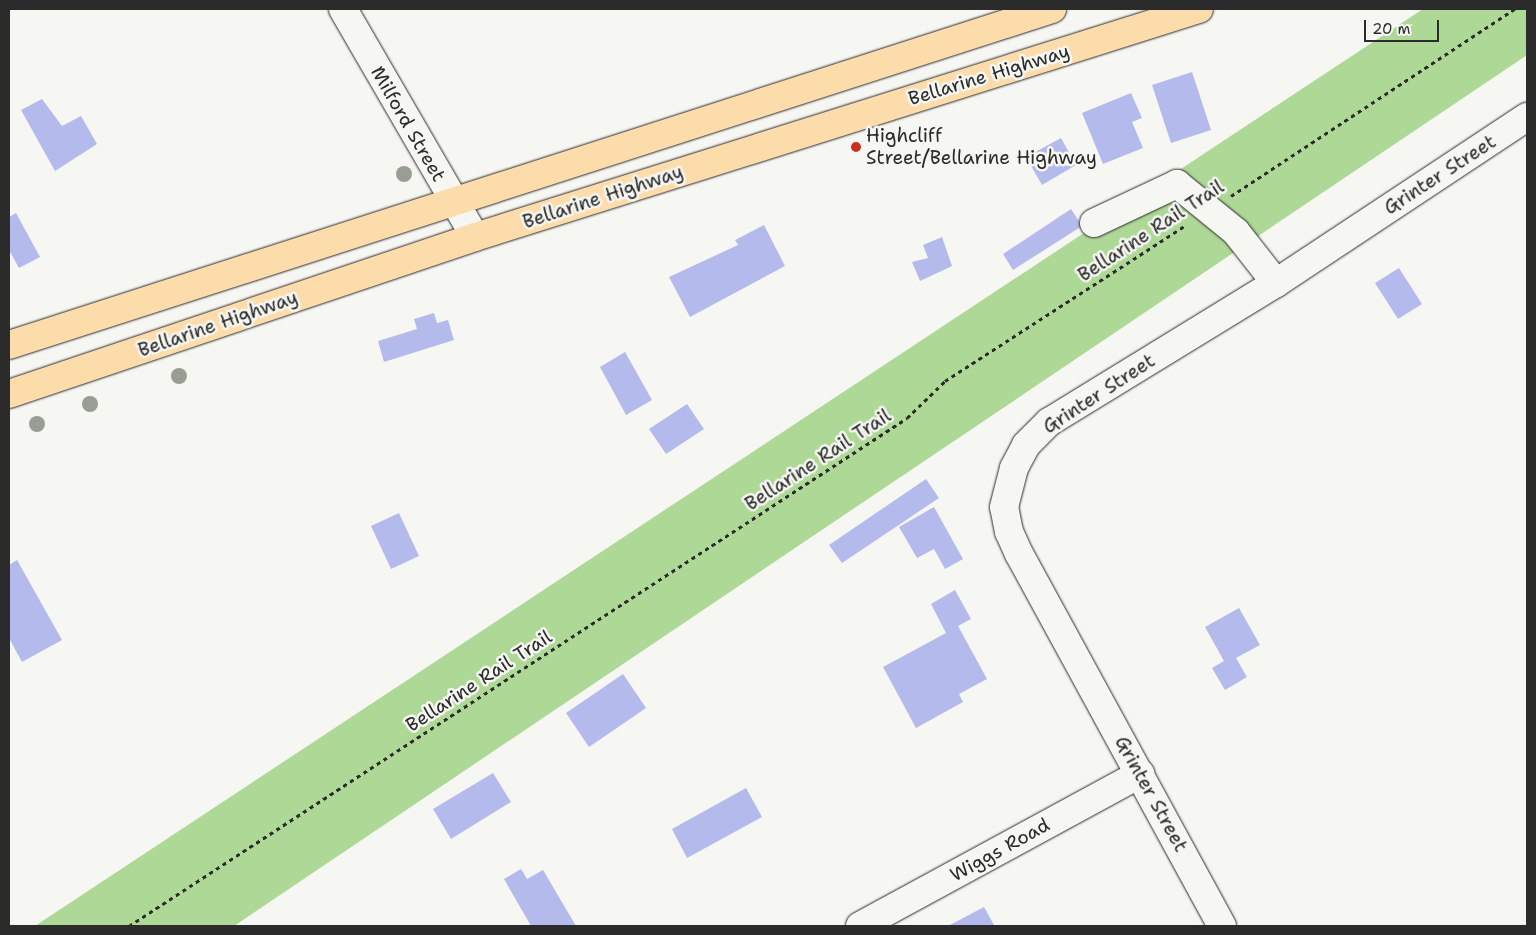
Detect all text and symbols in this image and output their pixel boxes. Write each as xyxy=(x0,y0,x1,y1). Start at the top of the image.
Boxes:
scale bar xyxy=(1366,10,1441,42)
text: 20 m xyxy=(1372,19,1411,39)
street label: Bellarine Highway xyxy=(906,40,1072,110)
street label: Milford Street xyxy=(366,62,450,186)
place label: Highcliff Street/Bellarine Highway xyxy=(866,125,1097,169)
street label: Grinter Street xyxy=(1380,130,1500,220)
marker: Highcliff Street/Bellarine Highway xyxy=(850,141,862,153)
street label: Bellarine Highway xyxy=(520,160,686,234)
street label: Bellarine Rail Trail xyxy=(1074,175,1228,287)
street label: Bellarine Highway xyxy=(135,286,301,362)
street label: Grinter Street xyxy=(1039,349,1159,439)
street label: Bellarine Rail Trail xyxy=(741,404,895,516)
street label: Bellarine Rail Trail xyxy=(402,625,556,737)
street label: Grinter Street xyxy=(1110,732,1192,856)
street label: Wiggs Road xyxy=(946,813,1054,887)

